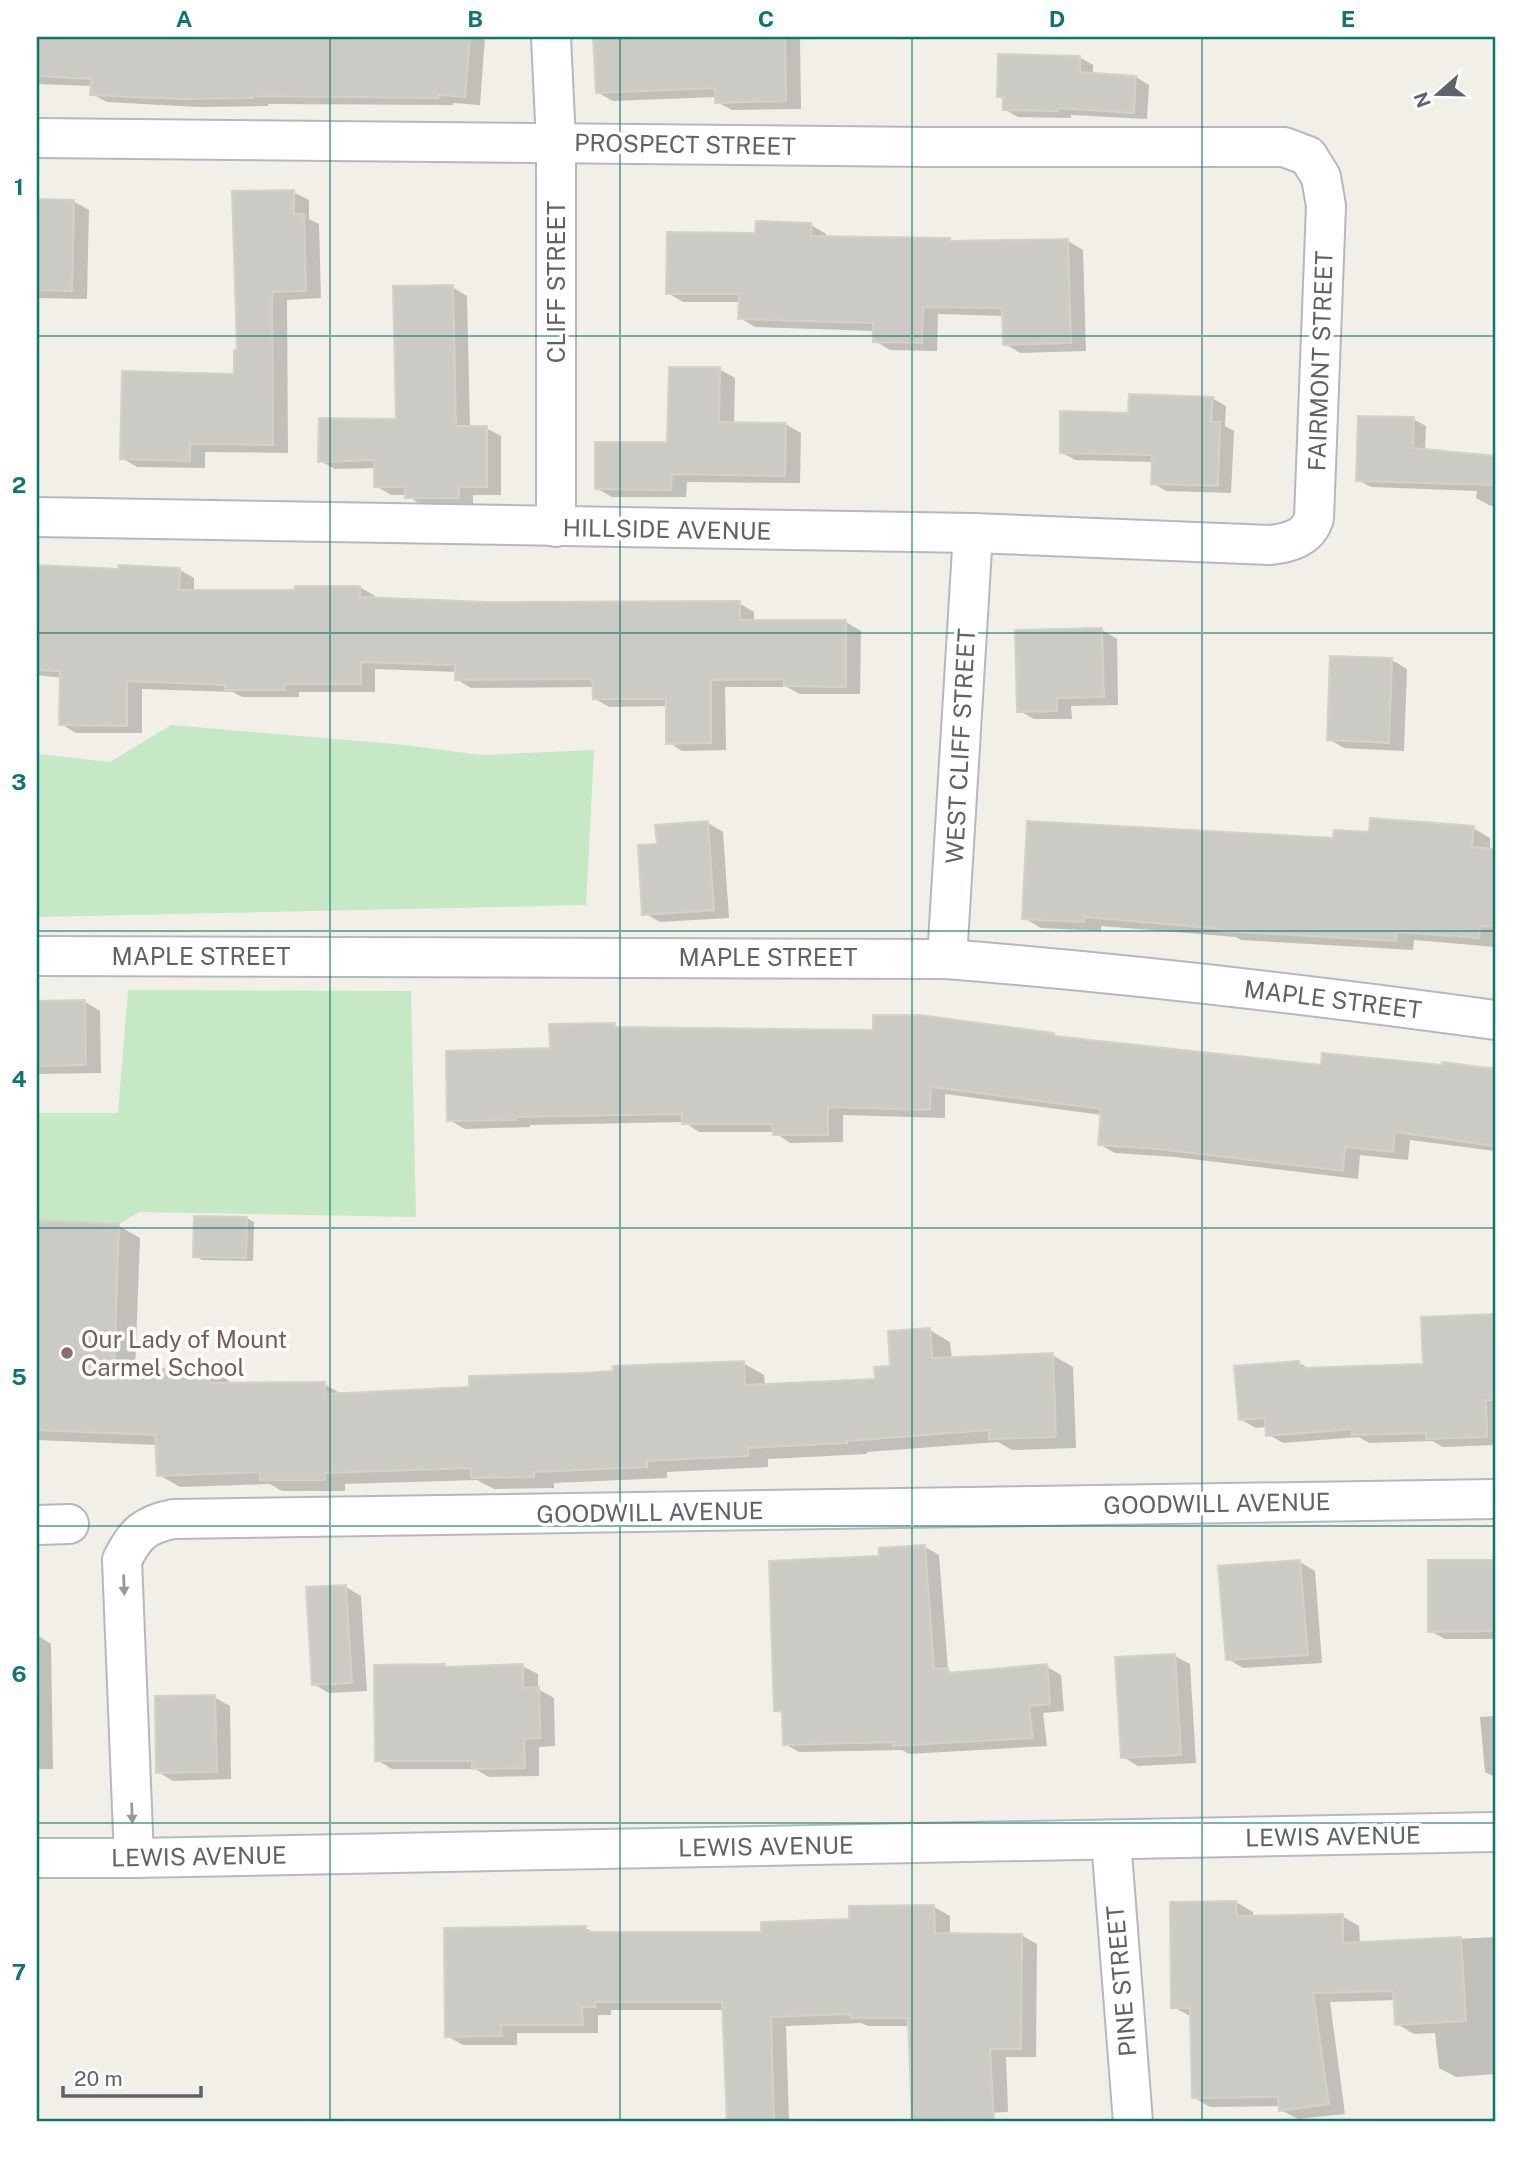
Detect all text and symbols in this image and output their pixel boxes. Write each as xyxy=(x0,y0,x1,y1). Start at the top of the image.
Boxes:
text: A xyxy=(176,5,193,32)
text: B xyxy=(467,5,483,32)
text: C xyxy=(758,5,774,32)
text: D xyxy=(1049,5,1065,32)
text: E xyxy=(1341,5,1355,32)
north arrow xyxy=(1402,60,1472,130)
text: N xyxy=(1409,89,1435,111)
street label: PROSPECT STREET xyxy=(574,128,796,160)
text: 1 xyxy=(14,173,24,200)
street label: CLIFF STREET xyxy=(542,201,570,363)
street label: FAIRMONT STREET xyxy=(1302,250,1338,472)
text: 2 xyxy=(12,471,26,498)
street label: HILLSIDE AVENUE xyxy=(562,513,772,545)
street label: WEST CLIFF STREET xyxy=(940,627,980,865)
text: 3 xyxy=(11,768,27,795)
street label: MAPLE STREET xyxy=(112,942,290,970)
street label: MAPLE STREET xyxy=(679,943,857,971)
street label: MAPLE STREET xyxy=(1242,974,1424,1024)
text: 4 xyxy=(11,1065,27,1092)
place label: Our Lady of Mount Carmel School xyxy=(81,1325,287,1381)
marker: Our Lady of Mount Carmel School xyxy=(59,1345,75,1361)
text: 5 xyxy=(11,1363,27,1390)
street label: GOODWILL AVENUE xyxy=(1103,1487,1331,1519)
street label: GOODWILL AVENUE xyxy=(536,1496,764,1528)
one-way arrow xyxy=(118,1575,129,1597)
text: 6 xyxy=(11,1660,27,1687)
one-way arrow xyxy=(127,1802,138,1824)
street label: LEWIS AVENUE xyxy=(1245,1820,1421,1852)
street label: LEWIS AVENUE xyxy=(678,1830,854,1862)
street label: LEWIS AVENUE xyxy=(111,1840,287,1872)
street label: PINE STREET xyxy=(1100,1904,1142,2058)
text: 7 xyxy=(12,1958,26,1985)
scale bar xyxy=(63,2054,201,2098)
text: 20 m xyxy=(74,2066,123,2091)

